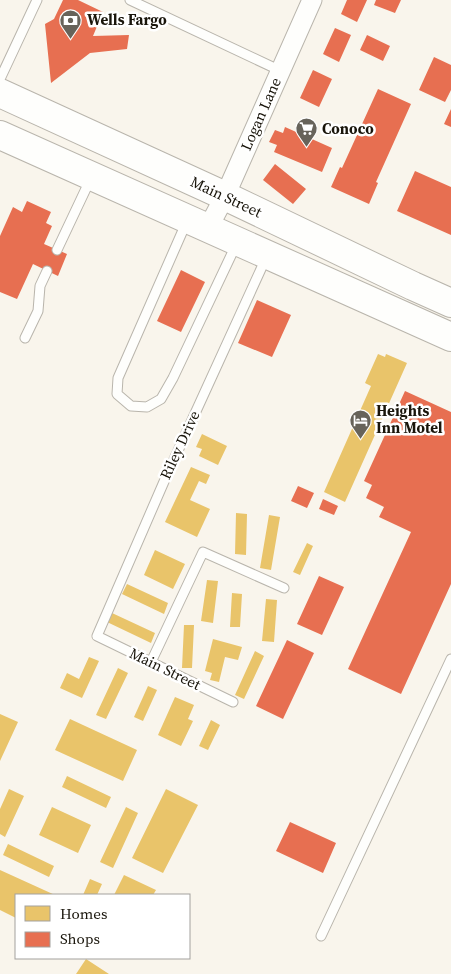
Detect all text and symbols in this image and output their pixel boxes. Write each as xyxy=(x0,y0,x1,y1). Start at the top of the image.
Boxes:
bank icon: Wells Fargo xyxy=(59,8,83,39)
place label: Wells Fargo xyxy=(87,9,167,30)
street label: Logan Lane xyxy=(235,74,286,154)
supermarket icon: Conoco xyxy=(294,117,318,148)
place label: Conoco xyxy=(322,118,374,139)
street label: Main Street xyxy=(187,171,266,222)
place label: Heights Inn Motel xyxy=(376,400,443,438)
street label: Riley Drive xyxy=(154,407,205,483)
hotel icon: Heights Inn Motel xyxy=(348,408,372,439)
street label: Main Street xyxy=(126,642,204,695)
legend xyxy=(15,894,190,959)
text: Homes xyxy=(60,903,107,924)
text: Shops xyxy=(60,928,100,949)

